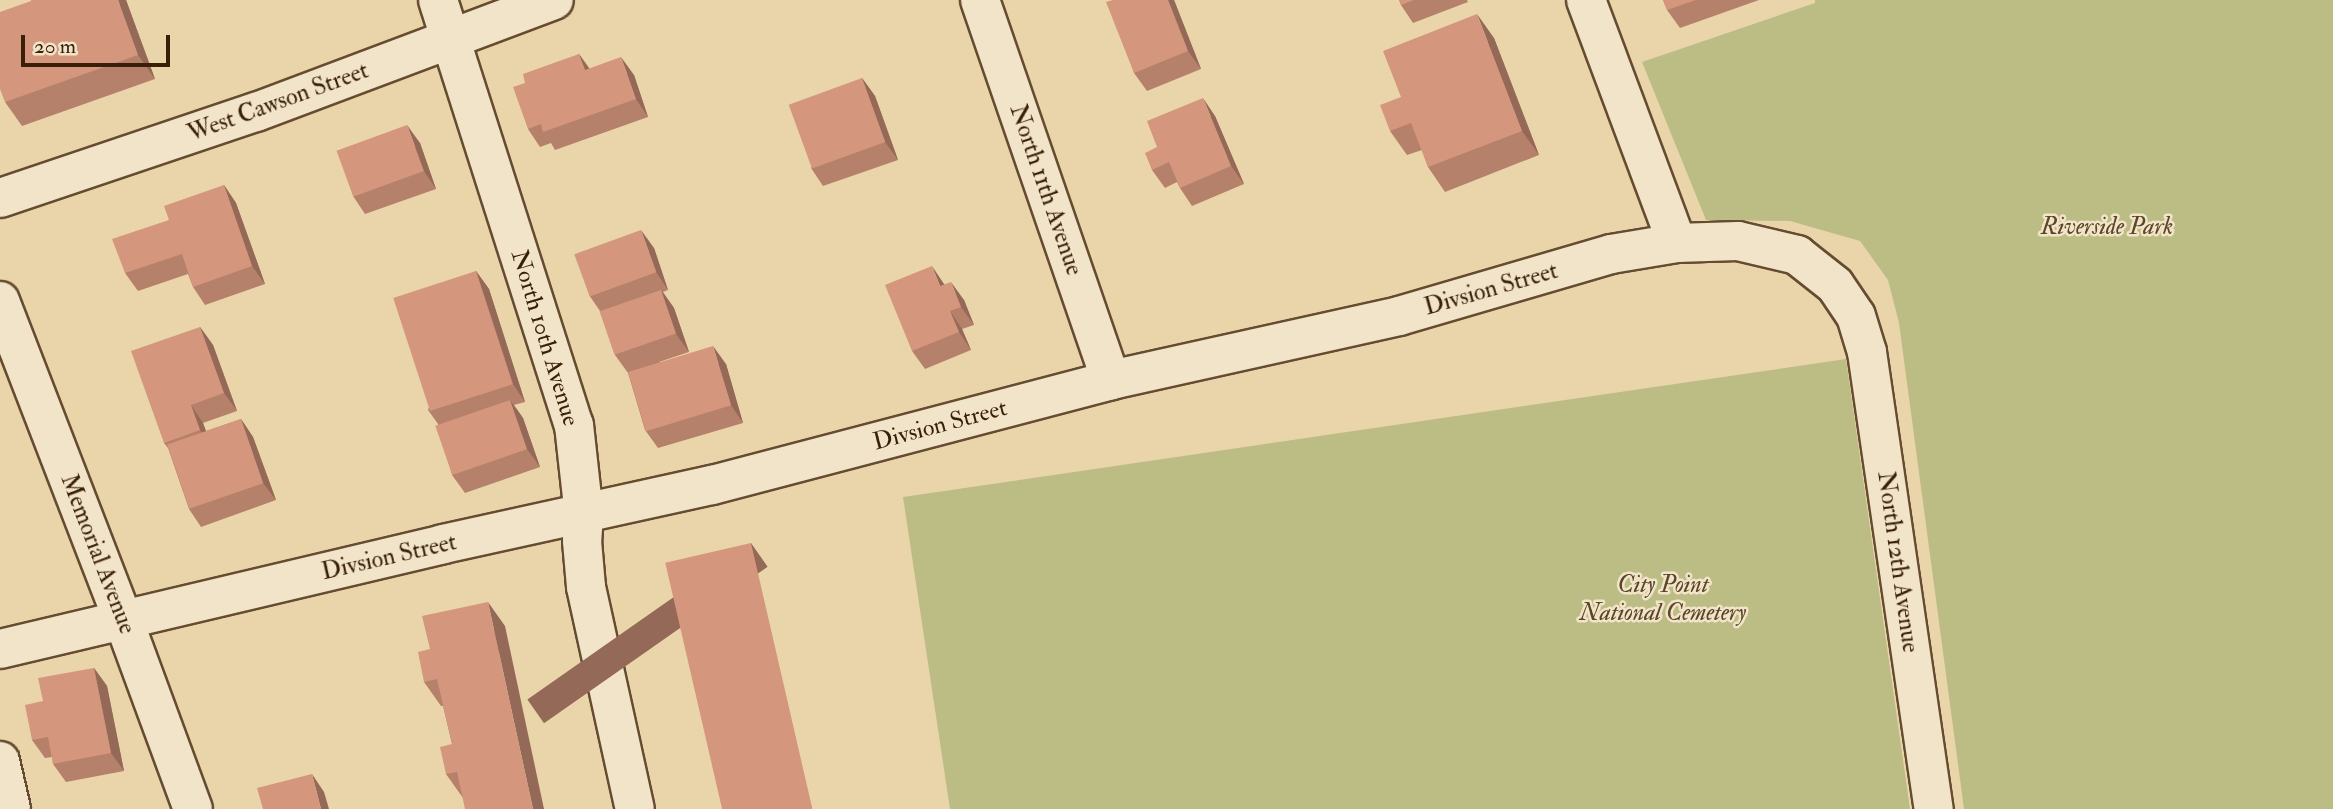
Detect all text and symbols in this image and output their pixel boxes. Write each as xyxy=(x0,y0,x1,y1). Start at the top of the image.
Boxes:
scale bar xyxy=(24,21,173,65)
text: 20 m xyxy=(34,33,76,60)
street label: West Cawson Street xyxy=(184,56,372,148)
street label: North 11th Avenue xyxy=(1003,101,1089,279)
park label: Riverside Park xyxy=(2041,213,2173,241)
street label: North 10th Avenue xyxy=(505,247,585,429)
street label: Divsion Street xyxy=(1421,256,1561,322)
street label: Divsion Street xyxy=(870,393,1010,457)
street label: Memorial Avenue xyxy=(54,470,142,638)
street label: North 12th Avenue xyxy=(1871,470,1925,654)
street label: Divsion Street xyxy=(319,528,459,586)
park label: City Point National Cemetery xyxy=(1580,571,1746,627)

